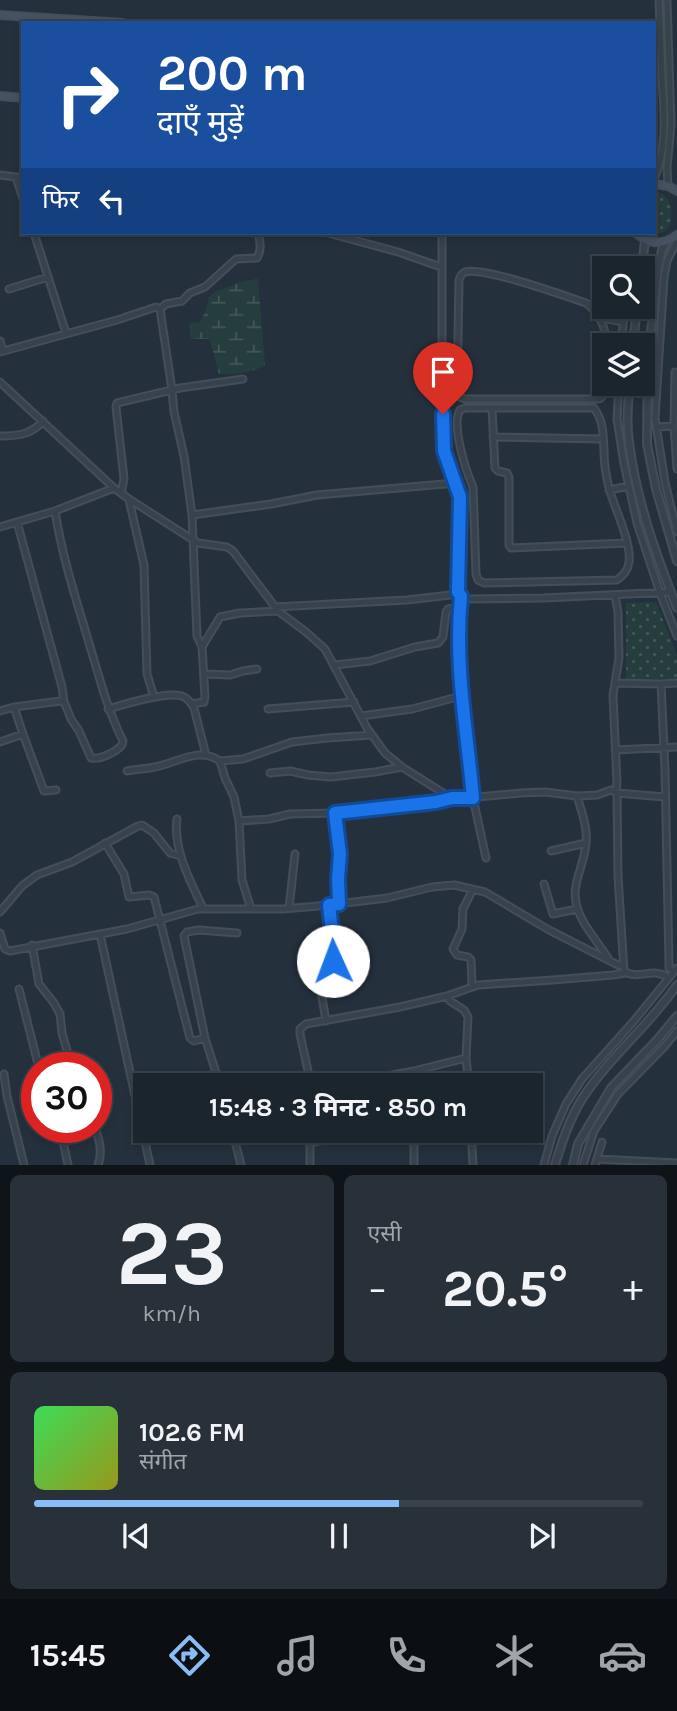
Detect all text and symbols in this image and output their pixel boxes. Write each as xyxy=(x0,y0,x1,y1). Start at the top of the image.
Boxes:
text: 200 m xyxy=(157,45,308,102)
icon: right xyxy=(42,49,133,140)
text: दाएँ मुड़ें xyxy=(157,104,244,141)
icon: left xyxy=(93,182,131,220)
text: फिर xyxy=(42,184,79,215)
map controls xyxy=(592,256,655,396)
button: search xyxy=(592,256,655,319)
button: layers xyxy=(592,333,655,396)
pin xyxy=(413,342,473,414)
icon: arrive xyxy=(424,353,462,391)
position arrow xyxy=(296,924,370,998)
speed limit sign: 30 xyxy=(21,1052,112,1143)
text: 15:48 · 3 मिनट · 850 m xyxy=(209,1092,467,1123)
text: 23 xyxy=(116,1201,228,1307)
text: एसी xyxy=(368,1220,402,1247)
text: 20.5° xyxy=(442,1258,568,1319)
text: − xyxy=(368,1266,387,1311)
text: + xyxy=(623,1266,643,1311)
text: km/h xyxy=(143,1300,201,1327)
text: 102.6 FM xyxy=(139,1417,245,1448)
text: संगीत xyxy=(139,1448,187,1475)
icon: previous xyxy=(117,1517,155,1555)
icon: pause xyxy=(320,1517,358,1555)
icon: next xyxy=(523,1517,561,1555)
icon: directions xyxy=(165,1631,214,1680)
icon: music xyxy=(273,1631,322,1680)
icon: phone xyxy=(382,1631,431,1680)
icon: climate xyxy=(490,1631,539,1680)
icon: car xyxy=(598,1631,647,1680)
text: 15:45 xyxy=(30,1637,106,1674)

